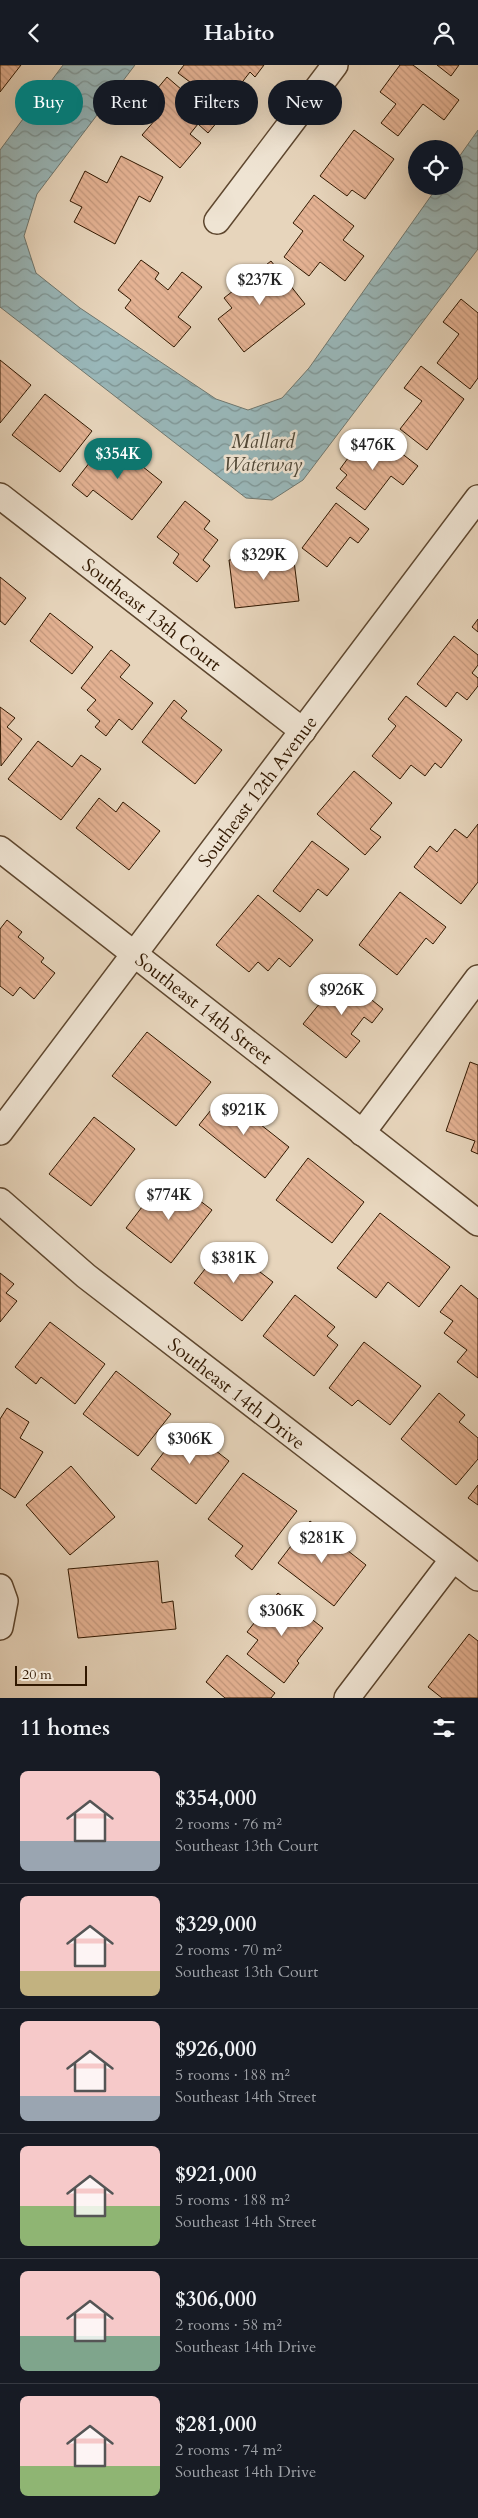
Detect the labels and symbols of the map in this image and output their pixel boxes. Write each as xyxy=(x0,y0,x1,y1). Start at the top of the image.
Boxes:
pin: $237K xyxy=(225,263,295,306)
water label: Mallard Waterway xyxy=(223,428,303,478)
pin: $476K xyxy=(338,429,408,471)
pin: $354K xyxy=(83,437,153,480)
pin: $329K xyxy=(229,539,299,581)
street label: Southeast 13th Court xyxy=(76,552,226,677)
street label: Southeast 12th Avenue xyxy=(192,710,323,873)
street label: Southeast 14th Street xyxy=(129,947,277,1071)
pin: $926K xyxy=(307,973,377,1016)
pin: $921K xyxy=(209,1093,279,1136)
pin: $774K xyxy=(134,1179,204,1221)
pin: $381K xyxy=(199,1241,269,1284)
street label: Southeast 14th Drive xyxy=(162,1332,311,1456)
pin: $306K xyxy=(155,1423,225,1465)
pin: $281K xyxy=(287,1521,357,1564)
pin: $306K xyxy=(247,1595,317,1637)
scale bar xyxy=(15,1663,88,1686)

